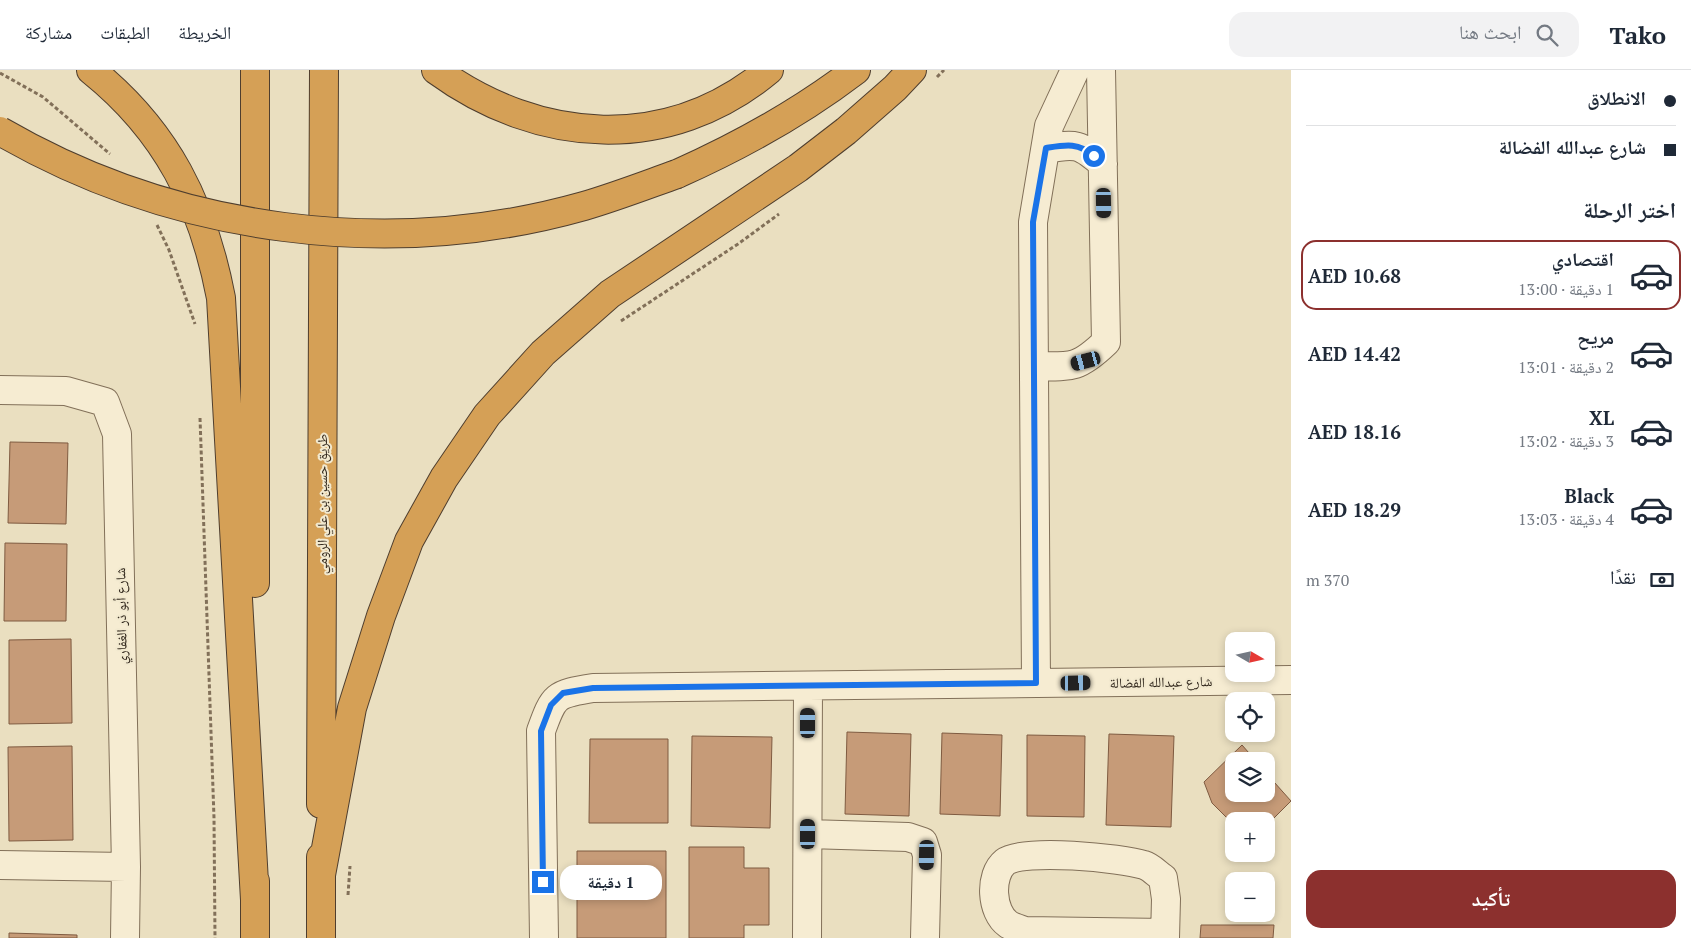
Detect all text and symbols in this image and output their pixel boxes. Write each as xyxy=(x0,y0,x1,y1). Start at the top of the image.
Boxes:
search box xyxy=(1229,12,1579,57)
text: ابحث هنا xyxy=(1459,19,1521,44)
text: Tako xyxy=(1609,19,1666,51)
text: مشاركة xyxy=(25,20,72,44)
text: الطبقات xyxy=(100,20,150,44)
text: الخريطة xyxy=(178,20,231,44)
icon: search xyxy=(1533,21,1561,49)
text: الانطلاق xyxy=(1587,85,1646,110)
text: شارع عبدالله الفضالة xyxy=(1499,134,1646,159)
route start xyxy=(1083,145,1105,167)
car xyxy=(1096,188,1111,218)
text: اختر الرحلة xyxy=(1583,195,1676,224)
text: اقتصادي xyxy=(1552,246,1614,271)
icon: car xyxy=(1629,253,1674,298)
text: AED 10.68 xyxy=(1308,263,1401,288)
text: 1 دقيقة · 13:00 xyxy=(1518,278,1614,300)
text: مريح xyxy=(1577,324,1614,349)
icon: car xyxy=(1629,331,1674,376)
text: AED 14.42 xyxy=(1308,341,1401,366)
car xyxy=(1069,350,1102,372)
text: 2 دقيقة · 13:01 xyxy=(1518,356,1614,378)
text: XL xyxy=(1589,405,1614,430)
icon: car xyxy=(1629,409,1674,454)
text: AED 18.16 xyxy=(1308,419,1401,444)
text: 3 دقيقة · 13:02 xyxy=(1518,430,1614,452)
street label: طريق حسين بن علي الرومي xyxy=(312,434,334,574)
text: Black xyxy=(1565,483,1614,508)
icon: car xyxy=(1629,487,1674,532)
text: AED 18.29 xyxy=(1308,497,1401,522)
text: 4 دقيقة · 13:03 xyxy=(1518,508,1614,530)
text: نقدًا xyxy=(1610,564,1636,589)
icon: cash xyxy=(1648,566,1676,594)
street label: شارع أبو ذر الغفاري xyxy=(110,567,133,665)
text: 370 m xyxy=(1306,569,1349,591)
north arrow xyxy=(1225,632,1275,682)
map controls xyxy=(1225,632,1275,922)
street label: شارع عبدالله الفضالة xyxy=(1109,671,1213,693)
car xyxy=(1060,675,1091,691)
button: locate xyxy=(1225,692,1275,742)
car xyxy=(800,708,815,738)
button: layers xyxy=(1225,752,1275,802)
button: + xyxy=(1225,812,1275,862)
car xyxy=(800,819,815,849)
car xyxy=(919,840,934,870)
callout: 1 دقيقة xyxy=(560,864,663,900)
button: تأكيد xyxy=(1306,870,1676,928)
route end xyxy=(532,871,554,893)
text: 1 دقيقة xyxy=(588,871,634,893)
button: − xyxy=(1225,872,1275,922)

